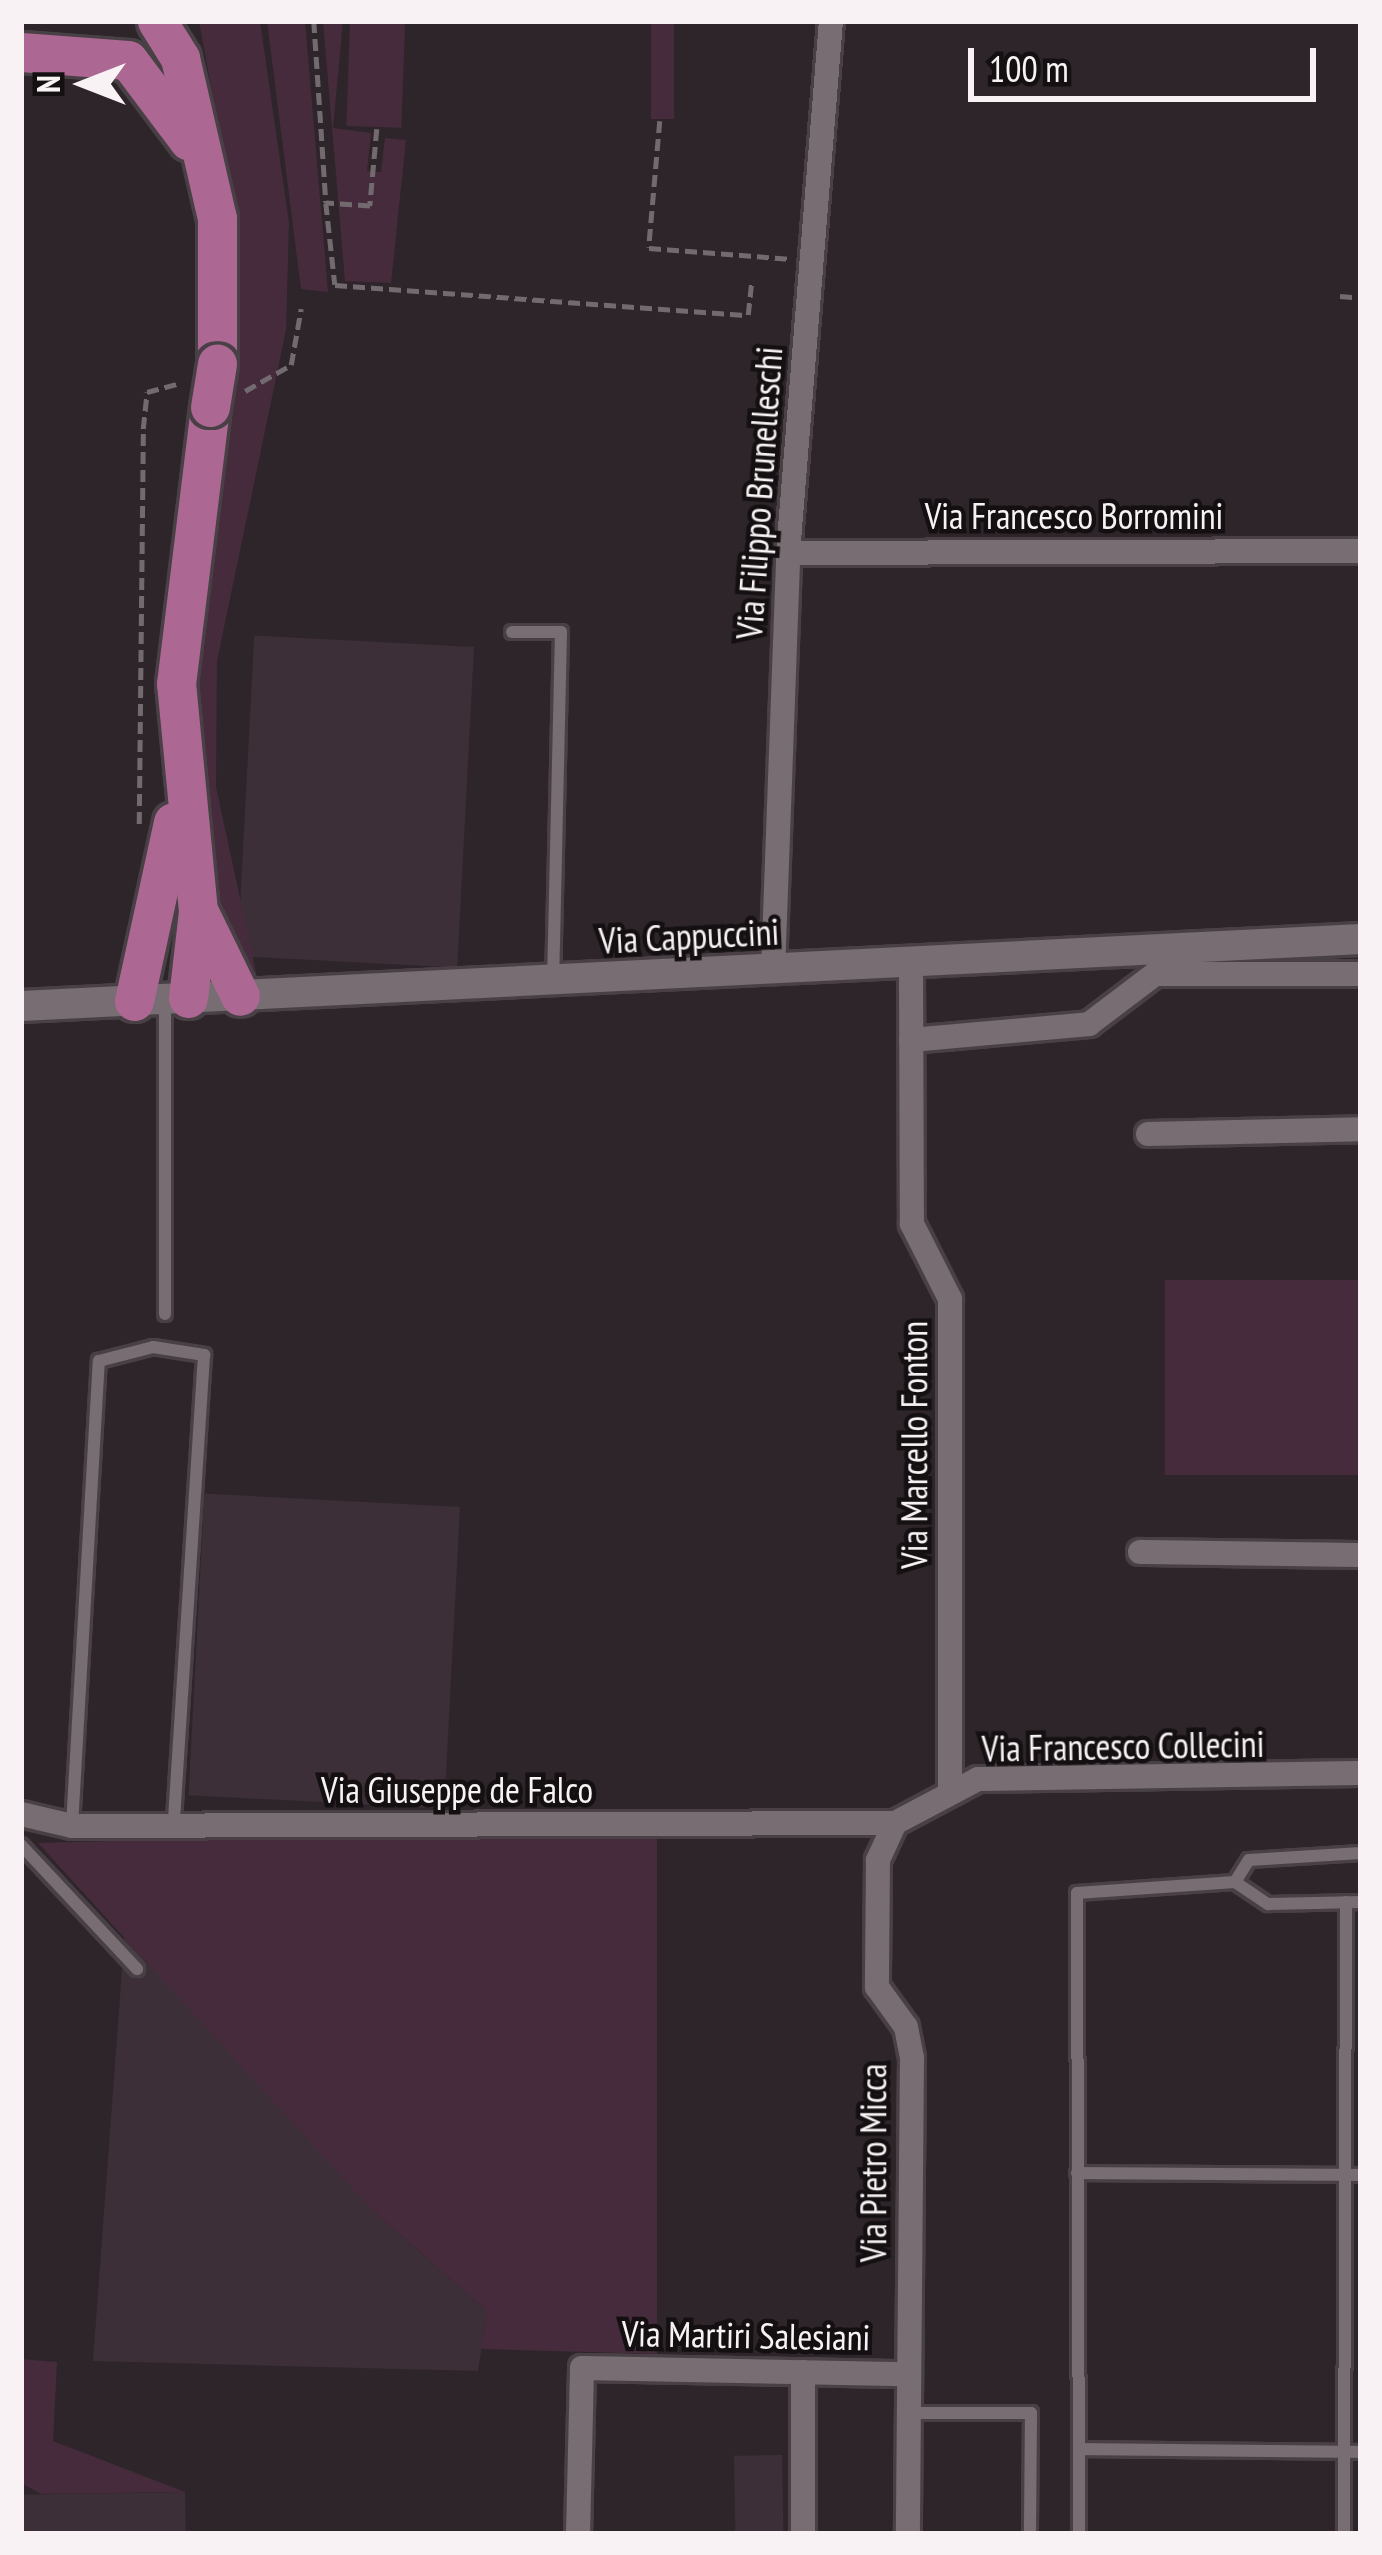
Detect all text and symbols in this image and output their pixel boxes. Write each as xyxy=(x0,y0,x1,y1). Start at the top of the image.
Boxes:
north arrow xyxy=(24,24,144,144)
scale bar xyxy=(974,24,1322,98)
text: 100 m xyxy=(989,45,1069,92)
text: N xyxy=(26,75,69,93)
street label: Via Filippo Brunelleschi xyxy=(727,345,791,641)
street label: Via Francesco Borromini xyxy=(925,494,1223,538)
street label: Via Cappuccini xyxy=(598,910,780,962)
street label: Via Marcello Fonton xyxy=(892,1321,936,1569)
street label: Via Francesco Collecini xyxy=(981,1722,1265,1770)
street label: Via Giuseppe de Falco xyxy=(321,1768,593,1812)
street label: Via Pietro Micca xyxy=(851,2064,895,2262)
street label: Via Martiri Salesiani xyxy=(621,2311,871,2359)

